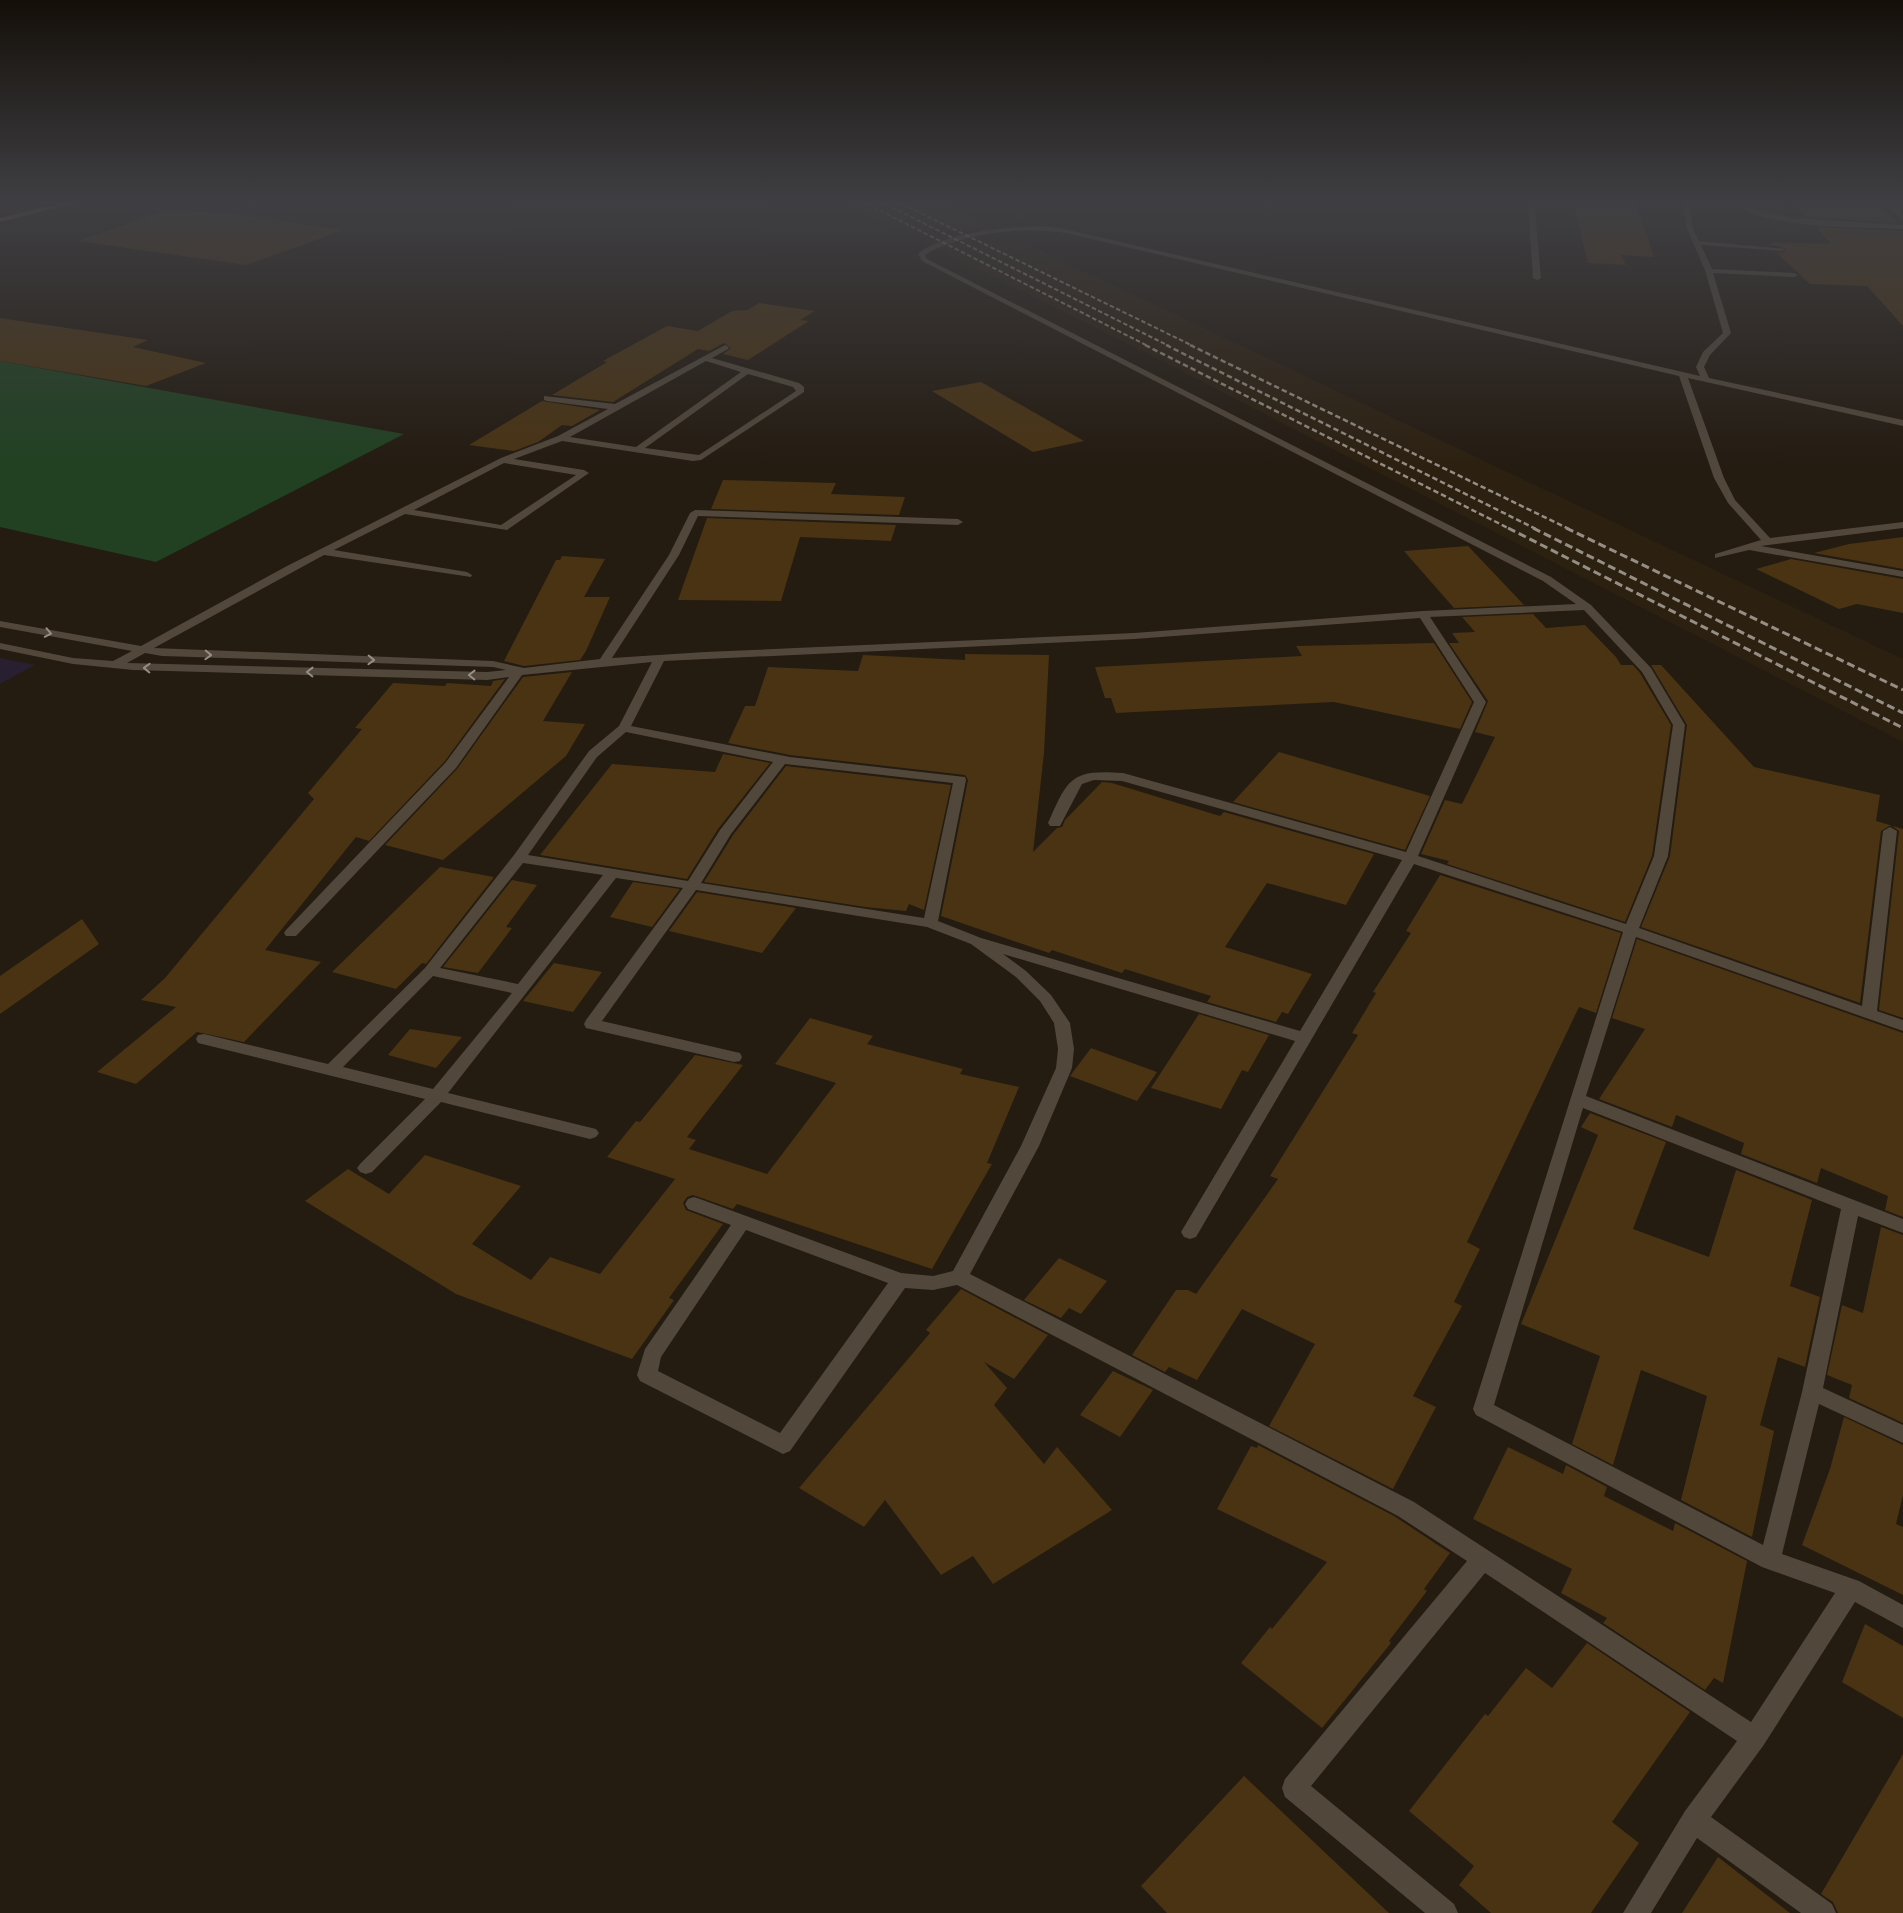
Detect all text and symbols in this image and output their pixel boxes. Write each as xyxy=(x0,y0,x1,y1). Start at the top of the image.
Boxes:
one-way arrow xyxy=(43,627,52,638)
one-way arrow xyxy=(205,650,213,660)
one-way arrow xyxy=(368,655,375,665)
one-way arrow xyxy=(143,662,151,673)
one-way arrow xyxy=(305,666,313,677)
one-way arrow xyxy=(468,670,476,681)

